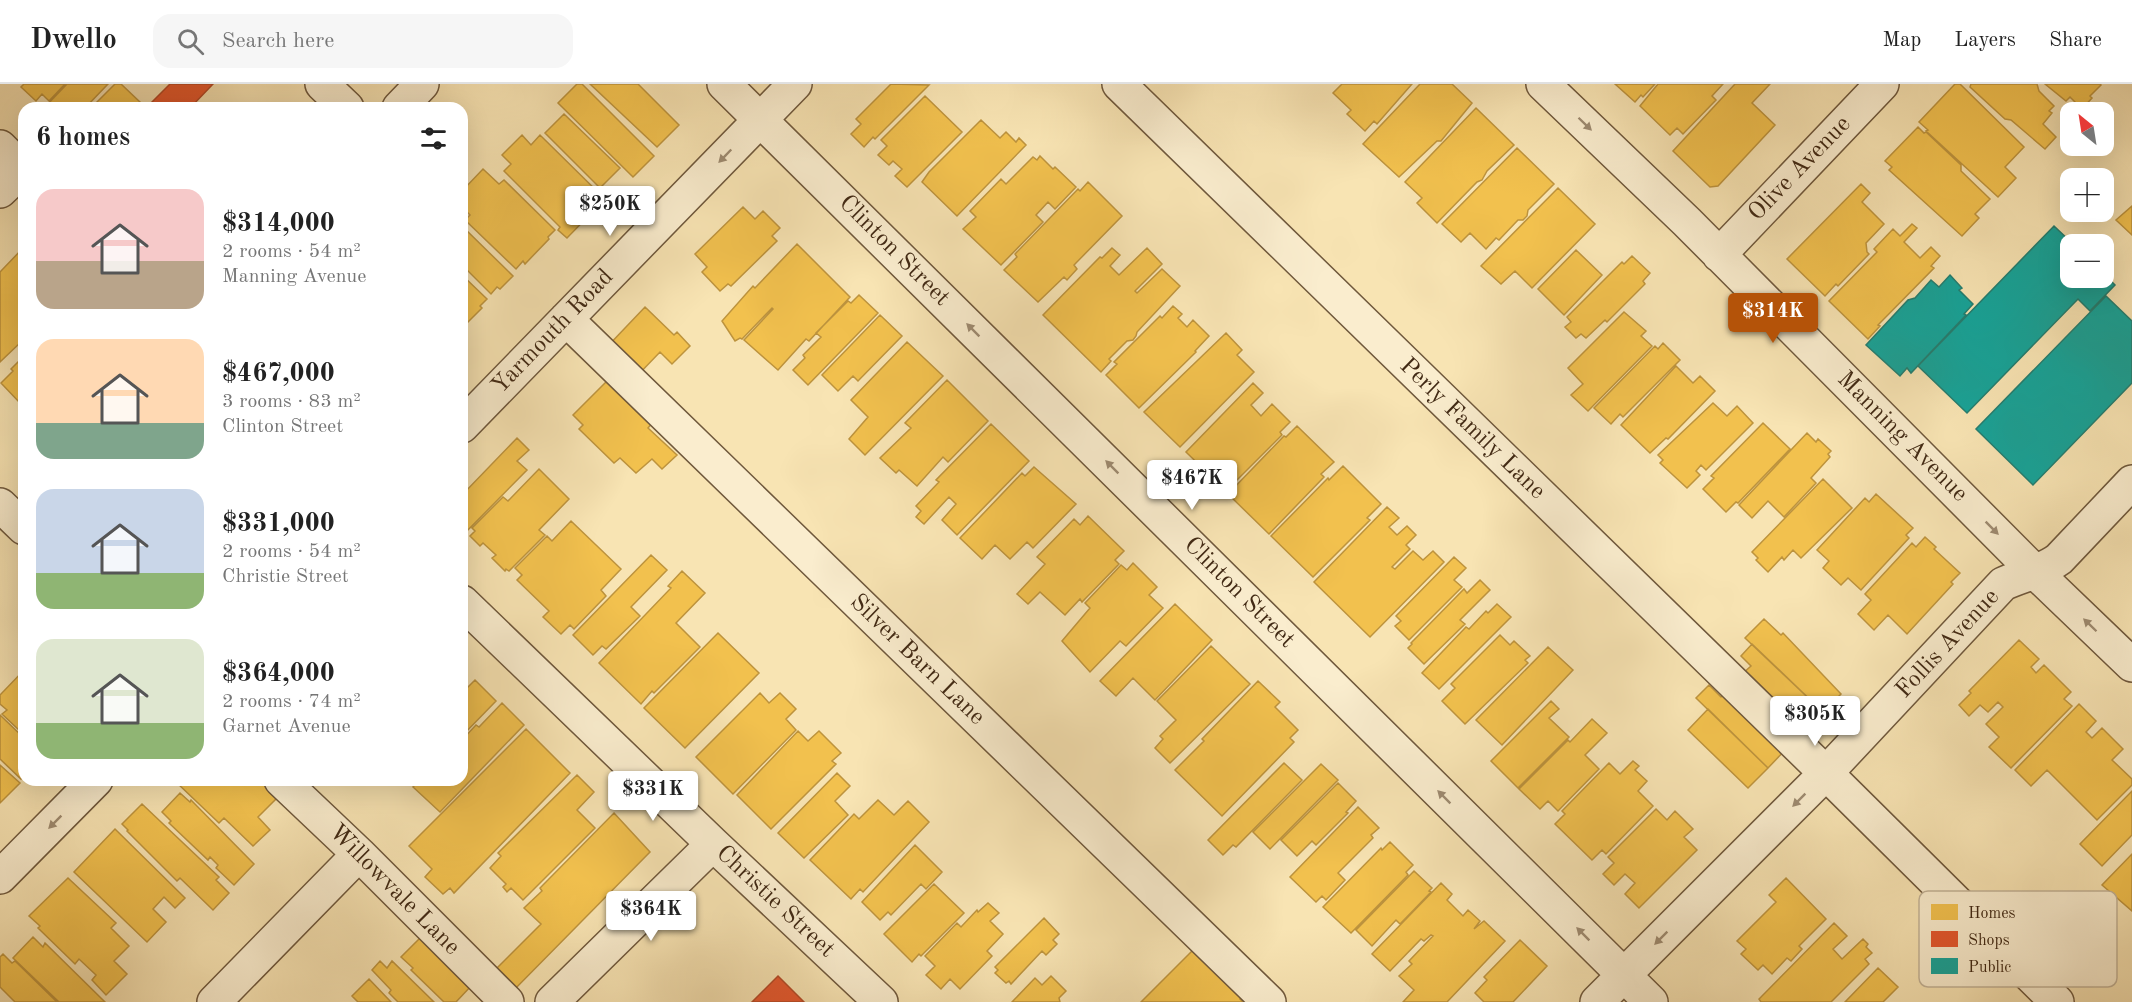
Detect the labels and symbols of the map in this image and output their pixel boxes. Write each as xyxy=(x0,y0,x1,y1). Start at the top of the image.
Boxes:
north arrow xyxy=(2060,102,2114,156)
street label: Olive Avenue xyxy=(1744,112,1856,226)
one-way arrow xyxy=(1578,117,1592,131)
one-way arrow xyxy=(718,148,732,163)
pin: $250K xyxy=(568,186,652,237)
street label: Clinton Street xyxy=(834,191,954,311)
street label: Yarmouth Road xyxy=(488,265,618,399)
pin: $314K xyxy=(1731,293,1815,344)
one-way arrow xyxy=(966,323,981,337)
street label: Perly Family Lane xyxy=(1395,354,1549,504)
street label: Manning Avenue xyxy=(1832,367,1972,507)
pin: $467K xyxy=(1150,460,1234,511)
one-way arrow xyxy=(1105,461,1119,475)
one-way arrow xyxy=(1985,520,1999,535)
street label: Clinton Street xyxy=(1179,533,1299,653)
street label: Follis Avenue xyxy=(1892,585,2004,703)
street label: Silver Barn Lane xyxy=(845,590,989,730)
one-way arrow xyxy=(2083,618,2097,632)
pin: $305K xyxy=(1773,696,1857,747)
pin: $331K xyxy=(611,771,695,822)
one-way arrow xyxy=(1438,790,1452,804)
one-way arrow xyxy=(1793,793,1807,807)
one-way arrow xyxy=(48,814,62,829)
street label: Willowvale Lane xyxy=(324,820,464,960)
street label: Christie Street xyxy=(711,841,839,963)
pin: $364K xyxy=(609,891,693,942)
legend xyxy=(1919,891,2117,987)
text: Homes xyxy=(1968,906,2016,922)
one-way arrow xyxy=(1576,928,1590,942)
one-way arrow xyxy=(1655,930,1669,944)
text: Shops xyxy=(1968,933,2010,949)
text: Public xyxy=(1968,960,2011,976)

